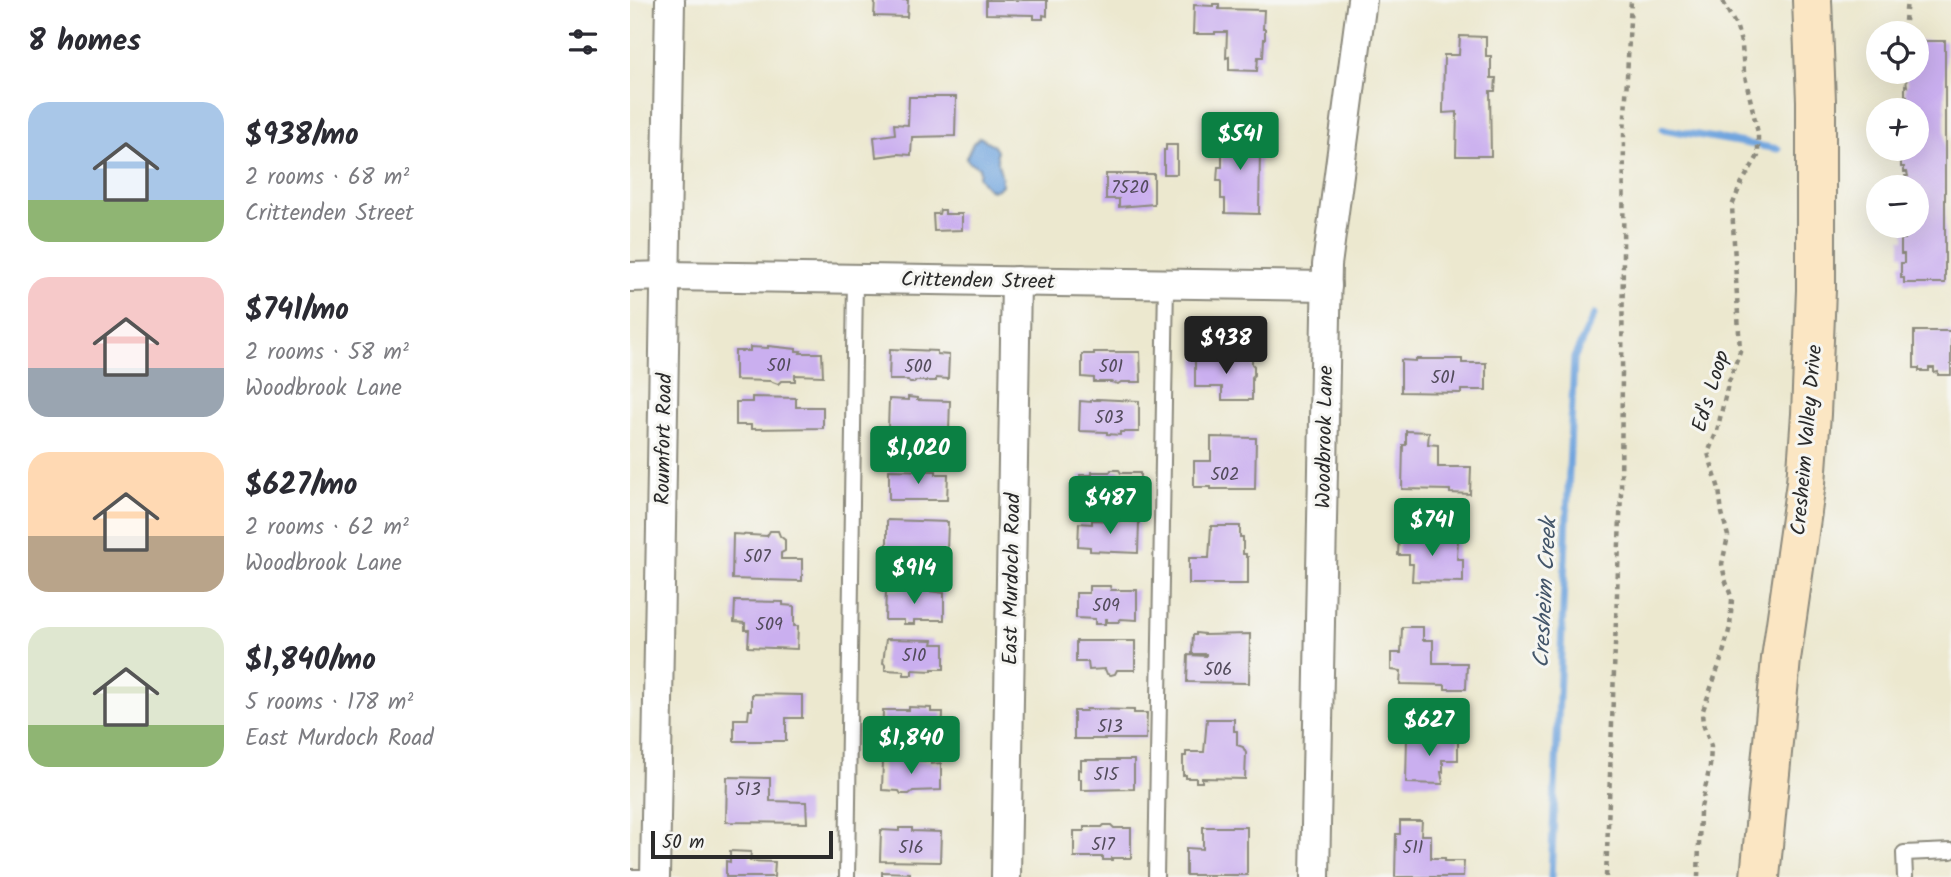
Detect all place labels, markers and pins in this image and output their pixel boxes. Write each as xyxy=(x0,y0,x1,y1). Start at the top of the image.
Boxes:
pin: $541 xyxy=(1199,113,1281,172)
pin: $938 xyxy=(1185,316,1267,376)
pin: $1,020 xyxy=(861,426,975,486)
pin: $487 xyxy=(1069,476,1151,536)
pin: $741 xyxy=(1391,498,1473,558)
pin: $914 xyxy=(873,546,955,606)
pin: $627 xyxy=(1388,698,1470,758)
pin: $1,840 xyxy=(854,716,968,776)

